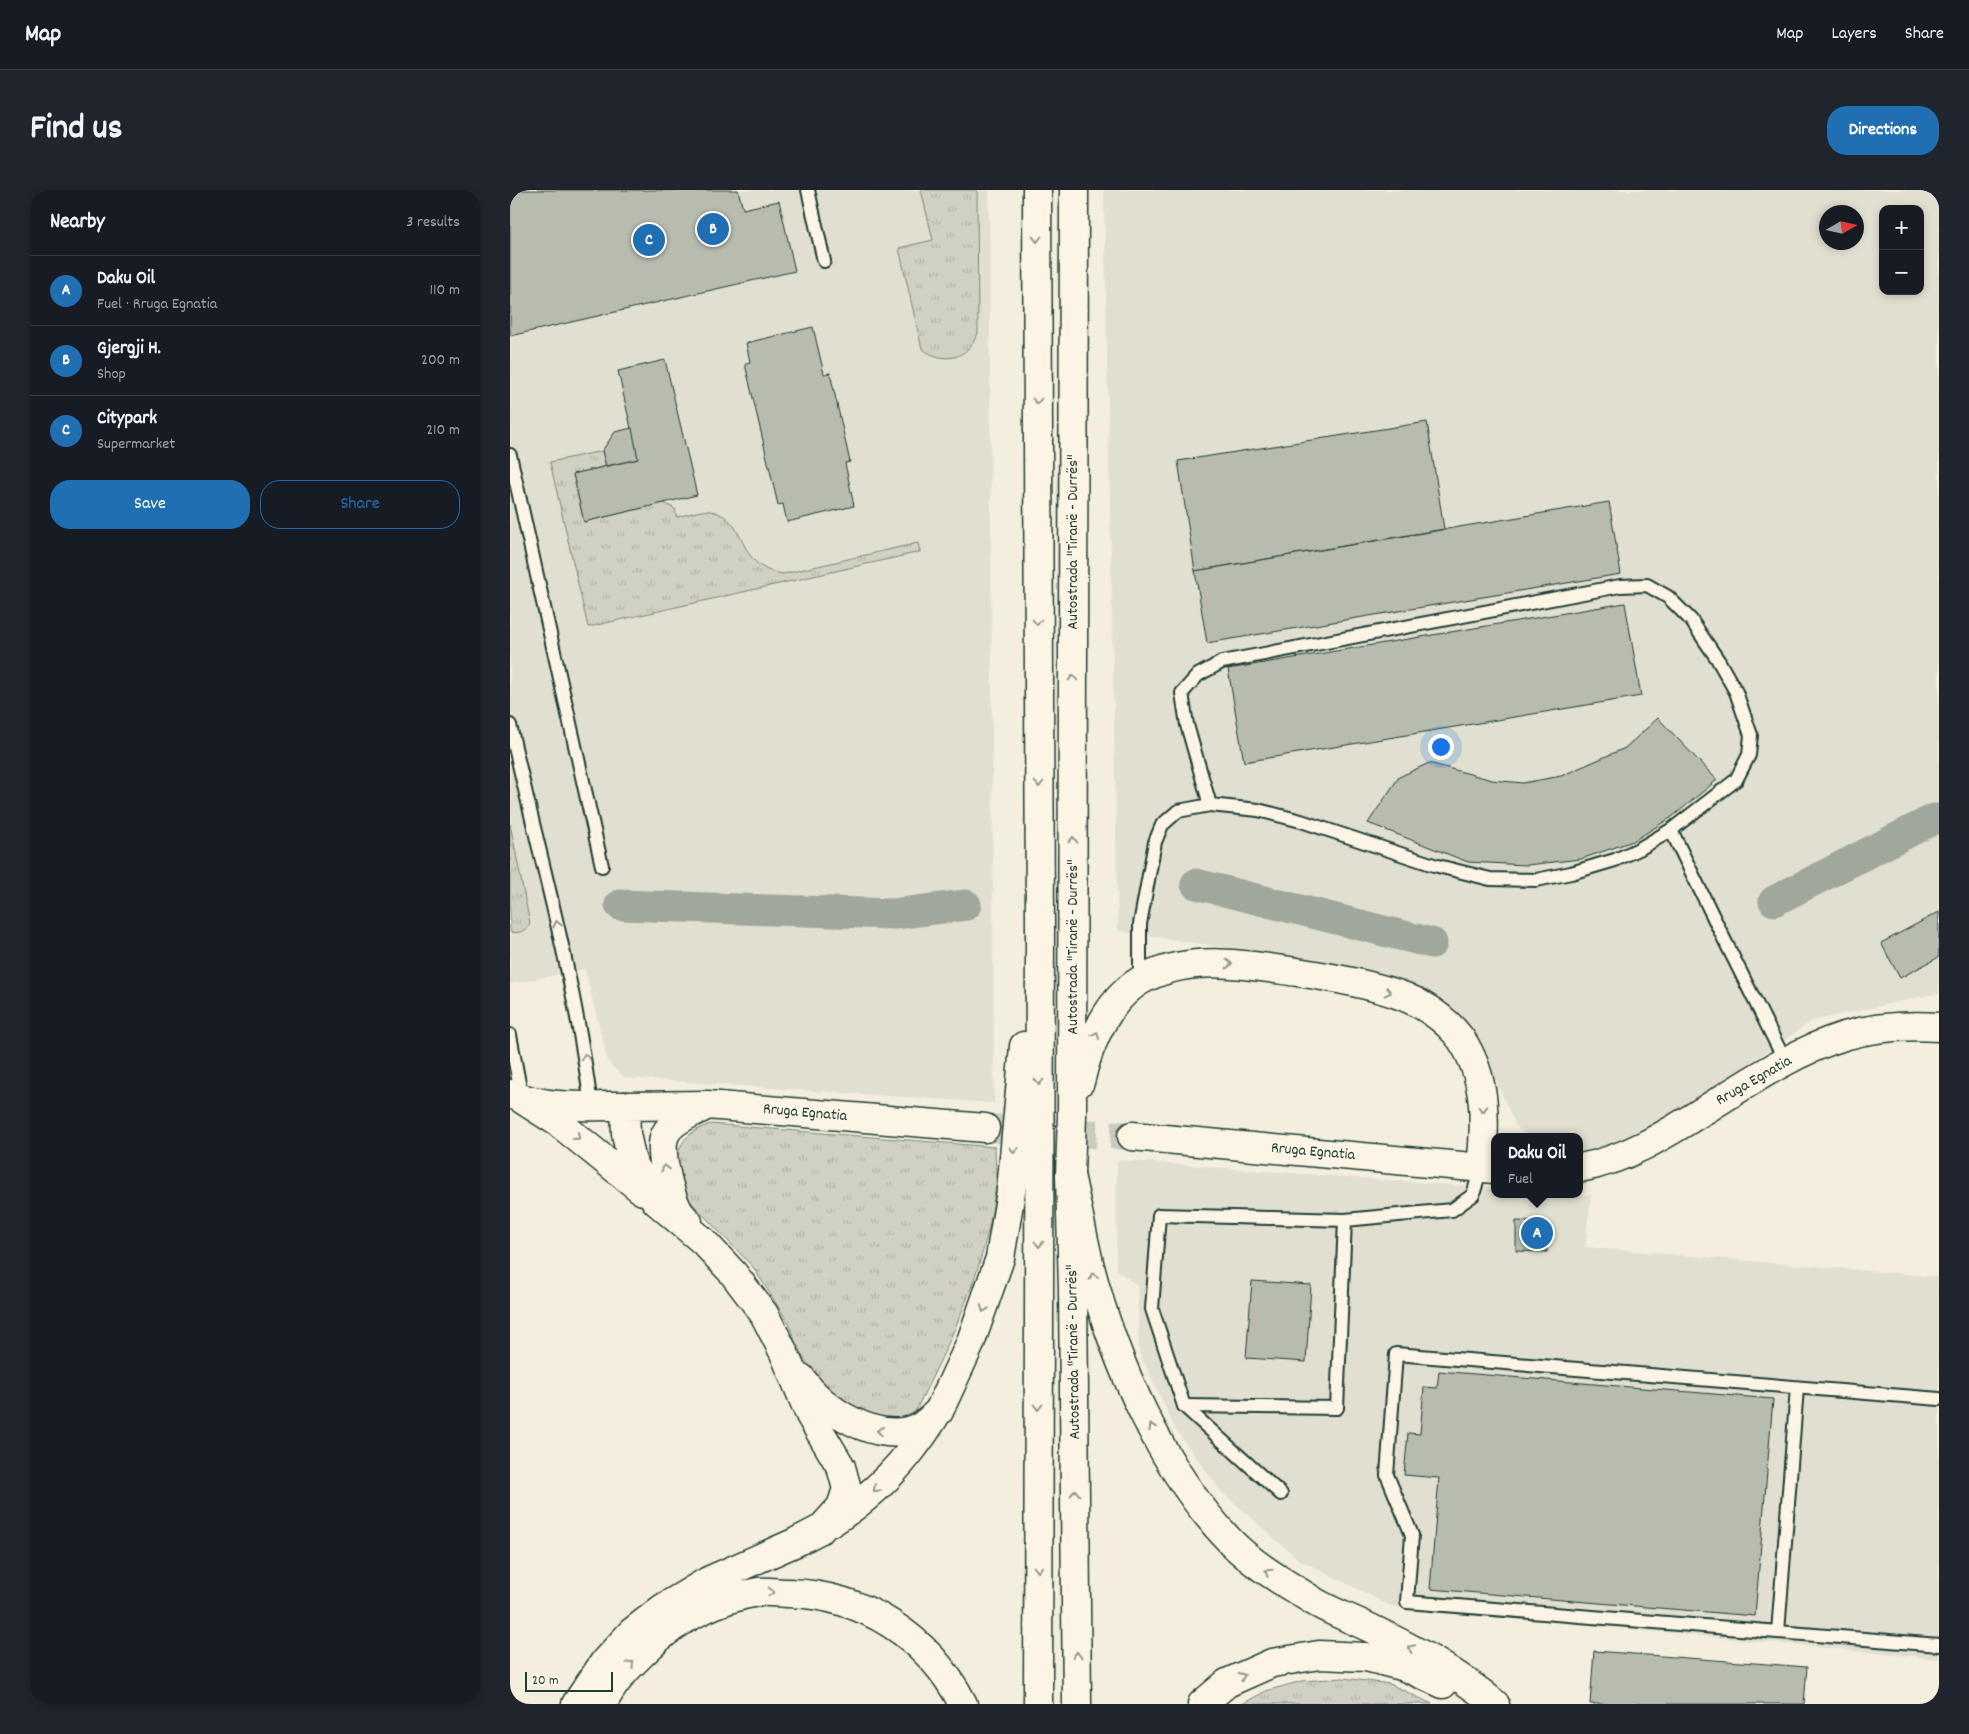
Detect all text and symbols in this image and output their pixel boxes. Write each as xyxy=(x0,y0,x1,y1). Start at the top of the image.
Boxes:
text: Map xyxy=(25,18,61,52)
text: Map xyxy=(1776,22,1803,47)
text: Layers xyxy=(1831,22,1877,47)
text: Share xyxy=(1905,22,1944,47)
text: Find us xyxy=(30,105,122,155)
button: Directions xyxy=(1827,106,1939,155)
north arrow xyxy=(1819,205,1864,250)
map controls xyxy=(1879,205,1924,295)
button: + xyxy=(1879,205,1924,250)
text: Nearby xyxy=(50,208,105,238)
pin: B xyxy=(697,210,729,248)
text: 3 results xyxy=(406,211,460,234)
pin: C xyxy=(633,221,665,259)
one-way arrow xyxy=(1032,235,1042,243)
button: − xyxy=(1879,250,1924,295)
text: Daku Oil xyxy=(97,266,155,293)
text: A xyxy=(62,279,70,302)
text: 110 m xyxy=(430,279,460,302)
text: Fuel · Rruga Egnatia xyxy=(97,293,217,316)
text: Gjergji H. xyxy=(97,336,161,363)
text: B xyxy=(62,349,70,372)
text: 200 m xyxy=(421,349,460,372)
text: Shop xyxy=(97,363,126,386)
one-way arrow xyxy=(1032,398,1042,405)
text: Citypark xyxy=(97,406,157,433)
text: C xyxy=(62,419,70,442)
text: 210 m xyxy=(426,419,460,442)
text: Supermarket xyxy=(97,433,175,456)
street label: Autostrada "Tiranë - Durrës" xyxy=(1062,454,1085,630)
button: Save xyxy=(50,480,250,529)
button: Share xyxy=(260,480,460,529)
one-way arrow xyxy=(1032,618,1042,626)
one-way arrow xyxy=(1068,674,1078,682)
your location xyxy=(1428,734,1454,760)
one-way arrow xyxy=(1033,781,1044,789)
one-way arrow xyxy=(1068,836,1078,844)
street label: Autostrada "Tiranë - Durrës" xyxy=(1062,859,1085,1035)
one-way arrow xyxy=(552,919,563,928)
one-way arrow xyxy=(1225,958,1233,969)
one-way arrow xyxy=(1384,986,1393,997)
one-way arrow xyxy=(1090,1031,1101,1040)
street label: Rruga Egnatia xyxy=(1712,1050,1797,1112)
one-way arrow xyxy=(580,1053,591,1061)
one-way arrow xyxy=(1034,1078,1044,1086)
street label: Rruga Egnatia xyxy=(762,1098,848,1128)
one-way arrow xyxy=(1478,1106,1489,1114)
one-way arrow xyxy=(571,1132,580,1140)
popup xyxy=(1491,1133,1583,1198)
street label: Rruga Egnatia xyxy=(1270,1137,1356,1167)
text: Daku Oil xyxy=(1508,1141,1566,1168)
one-way arrow xyxy=(1009,1146,1020,1154)
one-way arrow xyxy=(660,1164,671,1173)
text: Fuel xyxy=(1508,1168,1533,1191)
pin: A xyxy=(1521,1214,1553,1252)
one-way arrow xyxy=(1034,1240,1044,1248)
street label: Autostrada "Tiranë - Durrës" xyxy=(1061,1264,1087,1440)
one-way arrow xyxy=(1089,1272,1099,1281)
one-way arrow xyxy=(979,1304,990,1313)
one-way arrow xyxy=(1033,1403,1043,1411)
one-way arrow xyxy=(1148,1423,1158,1432)
one-way arrow xyxy=(875,1426,883,1437)
one-way arrow xyxy=(872,1484,881,1493)
one-way arrow xyxy=(1070,1489,1080,1496)
one-way arrow xyxy=(1033,1566,1043,1573)
one-way arrow xyxy=(1264,1569,1274,1578)
one-way arrow xyxy=(768,1587,776,1598)
one-way arrow xyxy=(1407,1644,1416,1654)
one-way arrow xyxy=(1071,1651,1082,1659)
one-way arrow xyxy=(625,1661,634,1670)
scale bar xyxy=(525,1669,612,1692)
text: 20 m xyxy=(532,1671,559,1691)
one-way arrow xyxy=(1237,1672,1246,1683)

